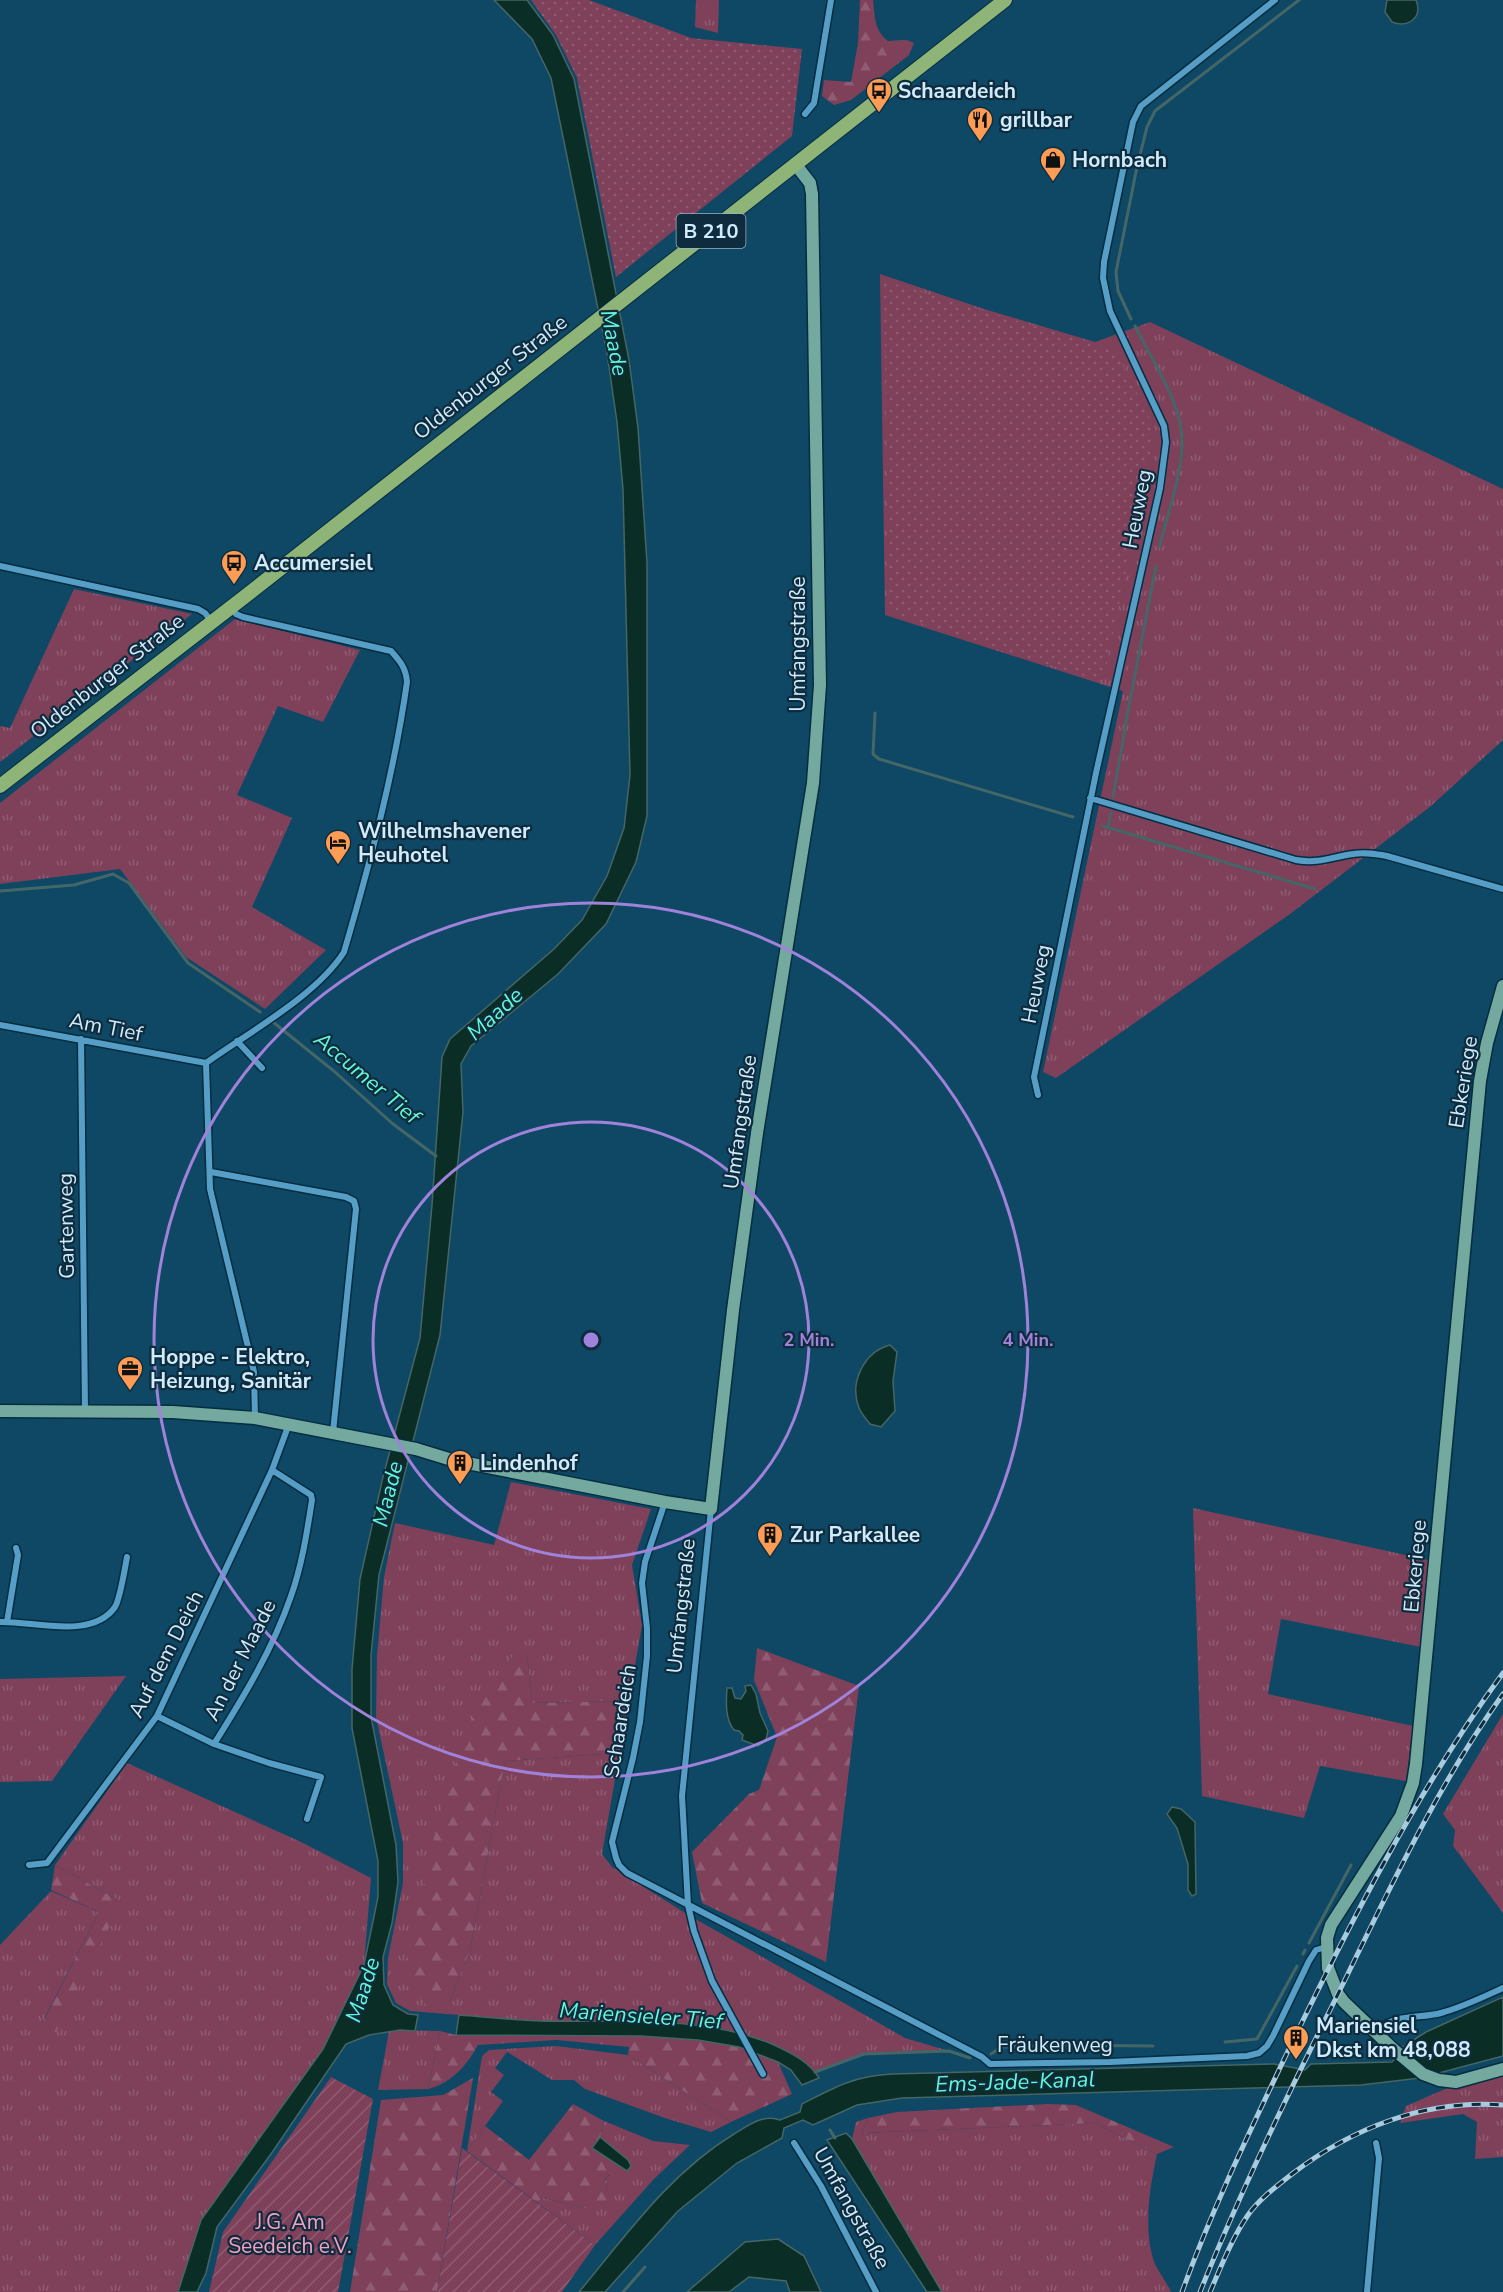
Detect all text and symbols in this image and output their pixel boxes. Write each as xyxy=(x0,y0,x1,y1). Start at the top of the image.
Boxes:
bus stop icon: Schaardeich xyxy=(864,76,894,114)
place label: Schaardeich xyxy=(898,77,1016,105)
restaurant icon: grillbar xyxy=(965,105,995,143)
place label: grillbar xyxy=(1000,106,1073,134)
shop icon: Hornbach xyxy=(1038,145,1068,183)
place label: Hornbach xyxy=(1072,146,1167,174)
road number: B 210 xyxy=(676,214,746,248)
water label: Maade xyxy=(593,307,635,379)
street label: Oldenburger Straße xyxy=(407,308,573,446)
street label: Heuweg xyxy=(1116,467,1158,551)
bus stop icon: Accumersiel xyxy=(219,548,249,586)
place label: Accumersiel xyxy=(254,549,373,577)
street label: Umfangstraße xyxy=(784,576,812,712)
street label: Oldenburger Straße xyxy=(24,607,190,745)
place label: Wilhelmshavener Heuhotel xyxy=(358,817,531,869)
hotel icon: Wilhelmshavener Heuhotel xyxy=(323,828,353,866)
street label: Heuweg xyxy=(1015,942,1057,1026)
water label: Maade xyxy=(460,980,530,1047)
street label: Am Tief xyxy=(67,1006,146,1048)
water label: Accumer Tief xyxy=(307,1024,428,1133)
street label: Ebkeriege xyxy=(1442,1034,1484,1130)
street label: Umfangstraße xyxy=(717,1053,763,1191)
street label: Gartenweg xyxy=(51,1173,81,1279)
text: 2 Min. xyxy=(784,1328,834,1352)
text: 4 Min. xyxy=(1003,1328,1053,1352)
centre of rings xyxy=(581,1330,601,1350)
place label: Hoppe - Elektro, Heizung, Sanitär xyxy=(150,1343,312,1395)
office icon: Hoppe - Elektro, Heizung, Sanitär xyxy=(115,1354,145,1392)
building icon: Lindenhof xyxy=(445,1448,475,1486)
place label: Lindenhof xyxy=(480,1449,578,1477)
water label: Maade xyxy=(365,1458,411,1530)
street label: Ebkeriege xyxy=(1397,1518,1433,1614)
building icon: Zur Parkallee xyxy=(755,1520,785,1558)
place label: Zur Parkallee xyxy=(790,1521,920,1549)
street label: Umfangstraße xyxy=(660,1537,702,1675)
street label: Auf dem Deich xyxy=(122,1585,210,1723)
street label: An der Maade xyxy=(197,1595,283,1725)
street label: Schaardeich xyxy=(597,1662,643,1780)
water label: Maade xyxy=(338,1953,388,2026)
water label: Mariensieler Tief xyxy=(558,1995,727,2037)
place label: Mariensiel Dkst km 48,088 xyxy=(1316,2012,1471,2064)
building icon: Mariensiel Dkst km 48,088 xyxy=(1281,2023,1311,2061)
street label: Fräukenweg xyxy=(997,2031,1113,2059)
water label: Ems-Jade-Kanal xyxy=(935,2064,1095,2100)
street label: Umfangstraße xyxy=(807,2142,897,2274)
park label: J.G. Am Seedeich e.V. xyxy=(228,2208,352,2260)

